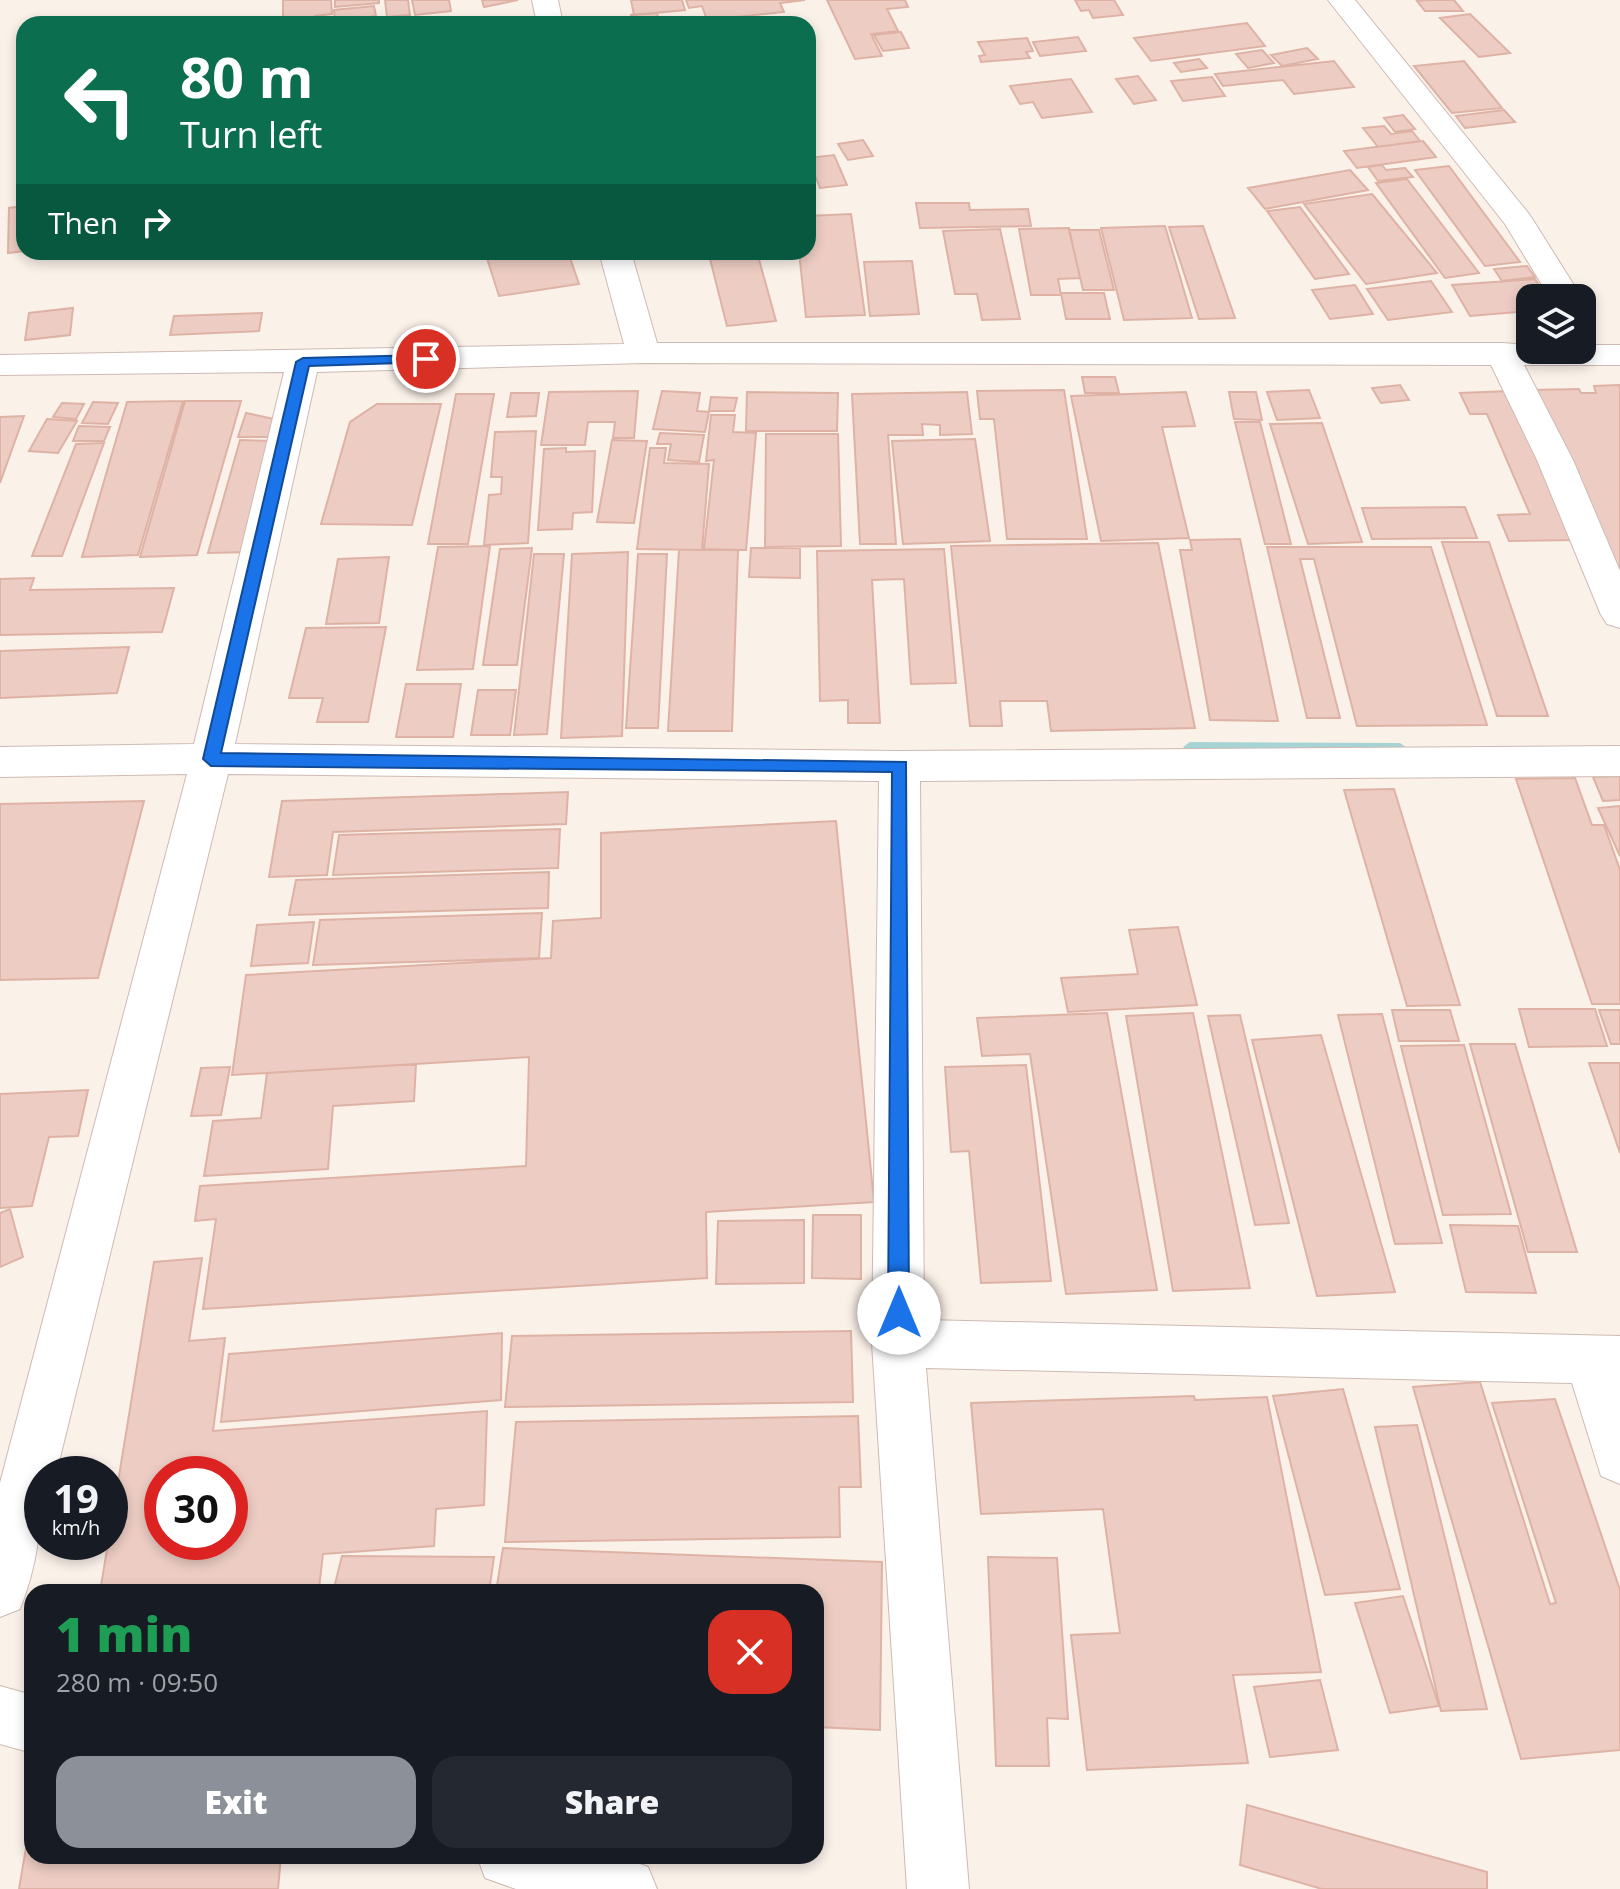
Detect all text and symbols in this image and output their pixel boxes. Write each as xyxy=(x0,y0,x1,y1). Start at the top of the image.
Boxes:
text: 80 m xyxy=(180,38,314,114)
icon: left xyxy=(48,48,152,152)
text: Turn left xyxy=(180,110,322,159)
icon: right xyxy=(134,200,178,244)
text: Then xyxy=(48,202,118,243)
map controls xyxy=(1516,284,1596,364)
button: layers xyxy=(1516,284,1596,364)
pin xyxy=(392,325,460,393)
icon: arrive xyxy=(404,337,448,381)
position arrow xyxy=(857,1271,941,1355)
speed limit sign: 30 xyxy=(144,1456,248,1560)
text: 19 xyxy=(53,1470,99,1525)
text: km/h xyxy=(52,1514,100,1541)
text: 1 min xyxy=(56,1601,192,1666)
button: close xyxy=(708,1610,792,1694)
text: 280 m · 09:50 xyxy=(56,1664,218,1700)
button: Exit xyxy=(56,1756,416,1848)
button: Share xyxy=(432,1756,792,1848)

